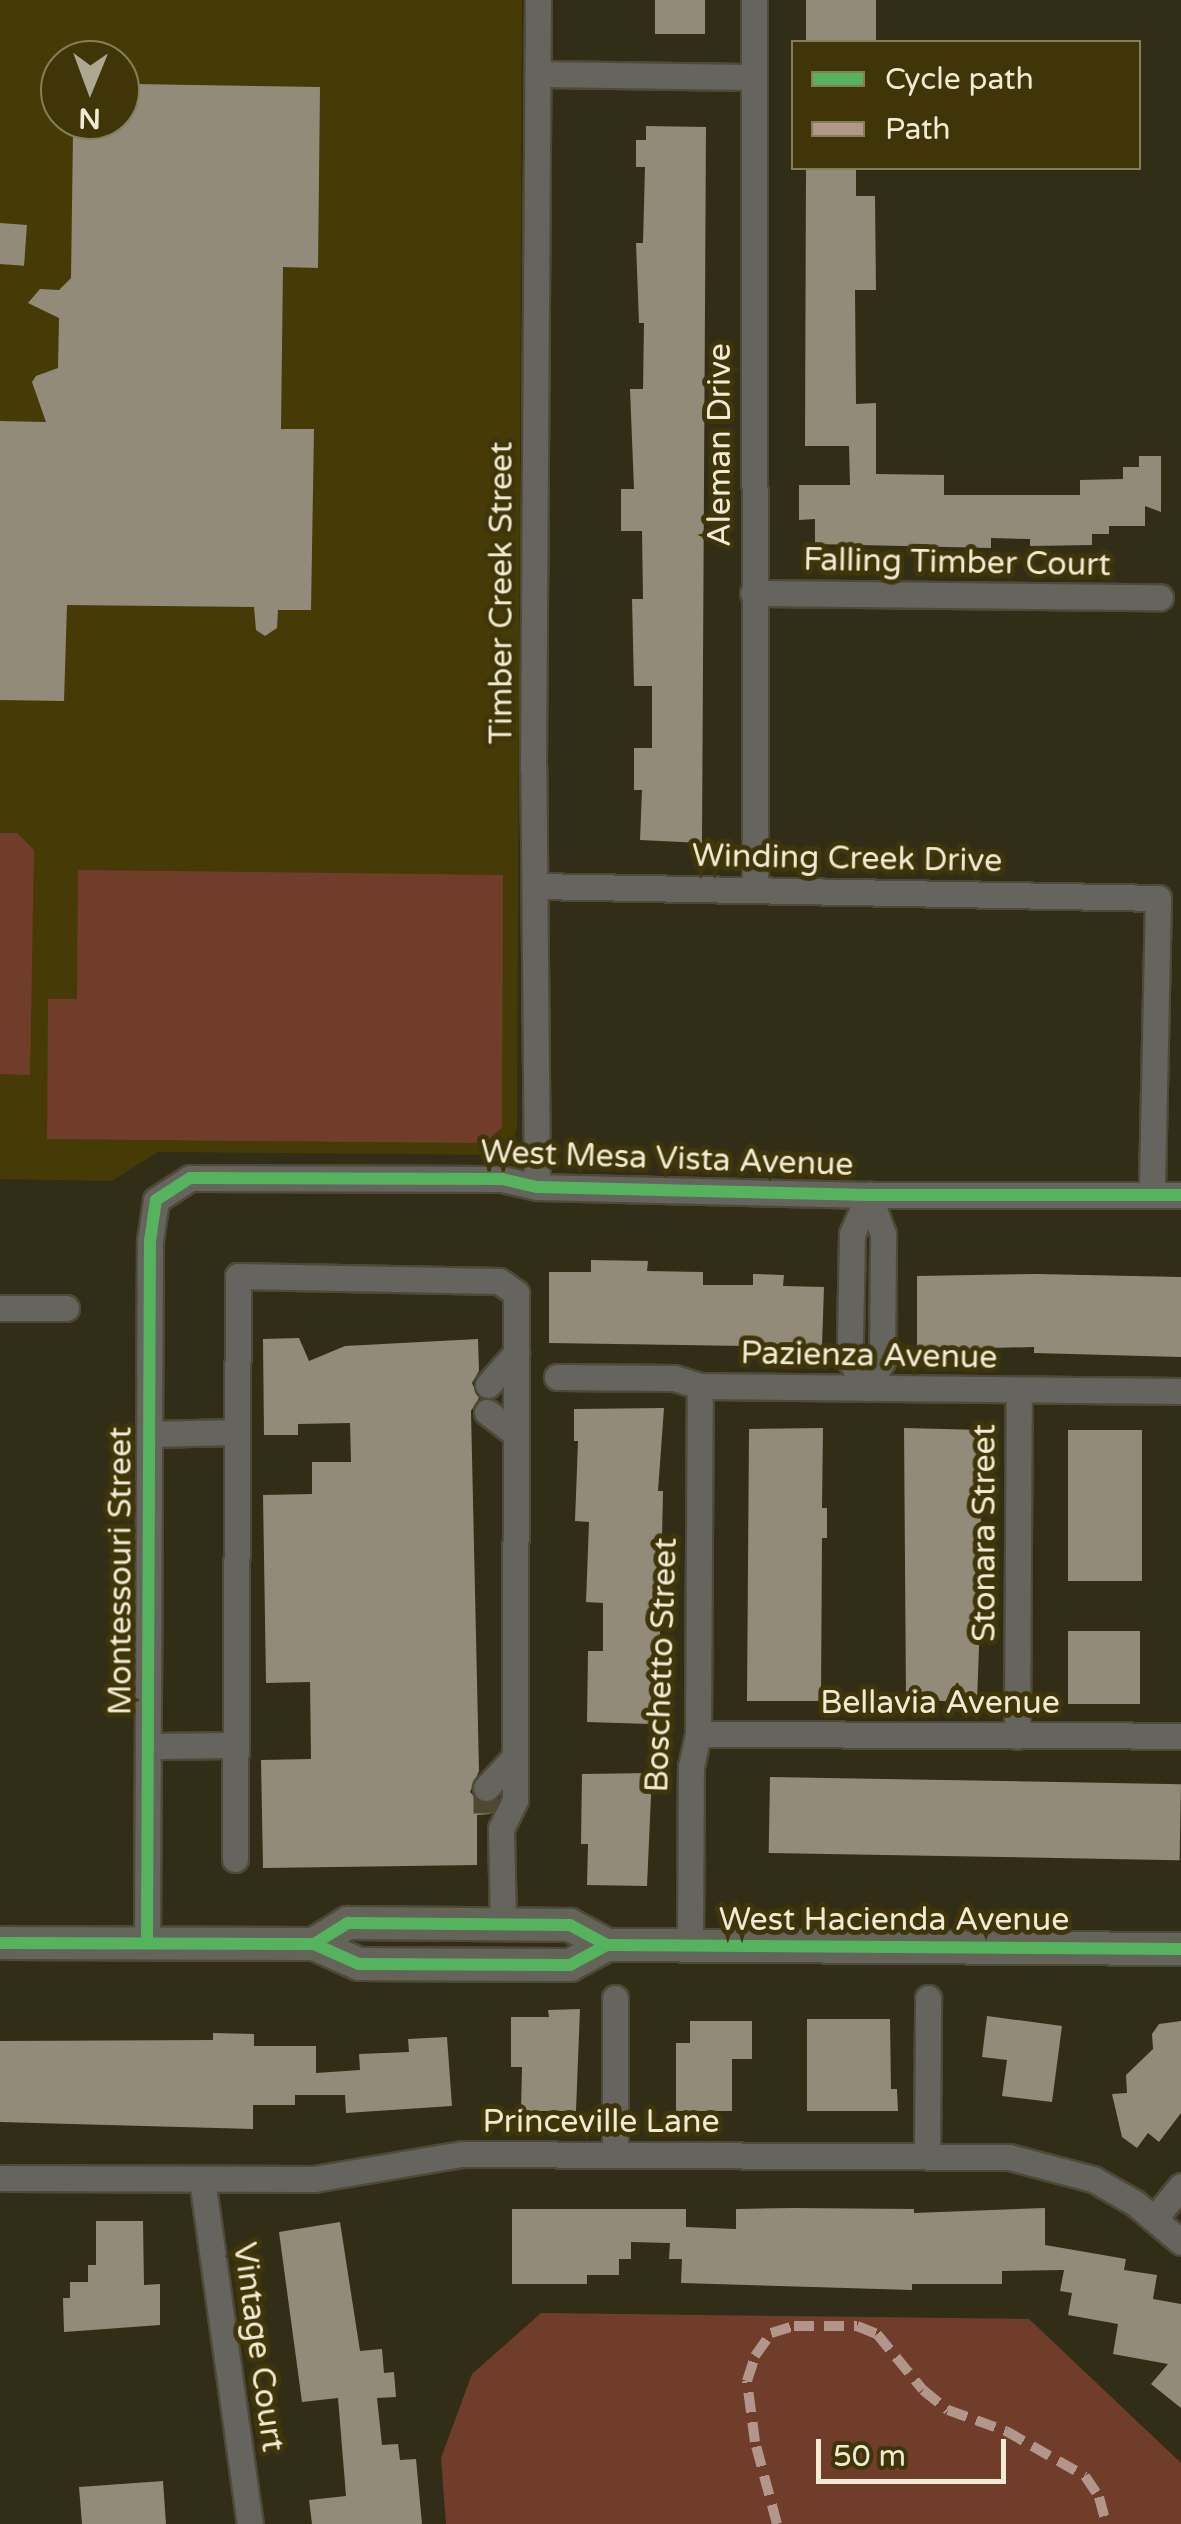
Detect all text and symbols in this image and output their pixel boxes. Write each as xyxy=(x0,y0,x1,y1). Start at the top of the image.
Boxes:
north arrow xyxy=(40,40,140,140)
legend xyxy=(791,40,1141,170)
text: Cycle path xyxy=(885,61,1034,98)
text: N xyxy=(78,101,101,135)
text: Path xyxy=(885,111,951,148)
street label: Aleman Drive xyxy=(701,343,739,547)
street label: Timber Creek Street xyxy=(483,442,521,744)
street label: Falling Timber Court xyxy=(803,541,1111,585)
street label: Winding Creek Drive xyxy=(692,837,1002,881)
street label: West Mesa Vista Avenue xyxy=(480,1133,854,1185)
street label: Pazienza Avenue xyxy=(740,1335,998,1377)
street label: Stonara Street xyxy=(966,1424,1004,1642)
street label: Montessouri Street xyxy=(102,1427,140,1715)
street label: Boschetto Street xyxy=(638,1537,686,1793)
street label: Bellavia Avenue xyxy=(820,1684,1060,1722)
street label: West Hacienda Avenue xyxy=(719,1901,1069,1939)
street label: Princeville Lane xyxy=(482,2103,720,2141)
street label: Vintage Court xyxy=(224,2240,292,2454)
scale bar xyxy=(821,2419,1011,2481)
text: 50 m xyxy=(833,2438,906,2475)

